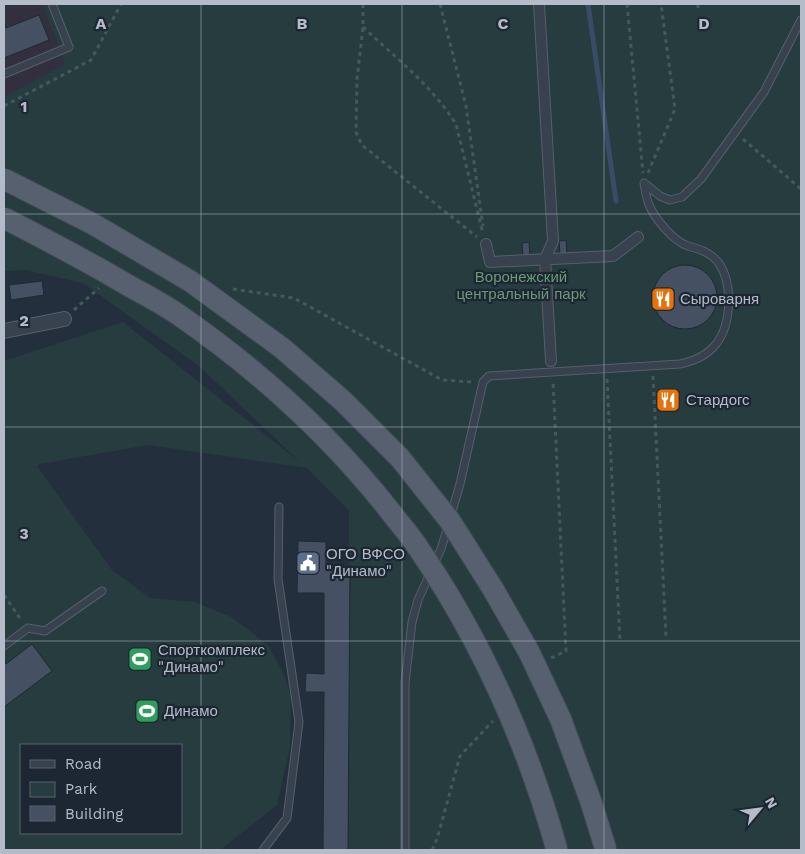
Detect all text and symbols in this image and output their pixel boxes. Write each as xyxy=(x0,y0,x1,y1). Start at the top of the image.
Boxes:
text: A xyxy=(96,14,107,33)
text: B xyxy=(297,14,308,33)
text: C xyxy=(498,14,509,33)
text: D xyxy=(698,14,710,33)
text: 1 xyxy=(21,97,27,116)
park label: Воронежский центральный парк xyxy=(456,268,586,303)
restaurant icon: Сыроварня xyxy=(650,286,676,312)
place label: Сыроварня xyxy=(680,290,759,308)
text: 2 xyxy=(19,311,29,330)
restaurant icon: Стардогс xyxy=(655,387,681,413)
place label: Стардогс xyxy=(686,391,750,409)
text: 3 xyxy=(19,524,29,543)
place label: ОГО ВФСО "Динамо" xyxy=(326,545,405,580)
public building icon: ОГО ВФСО "Динамо" xyxy=(295,550,321,576)
place label: Спорткомплекс "Динамо" xyxy=(158,641,266,676)
sports icon: Спорткомплекс "Динамо" xyxy=(127,646,153,672)
sports icon: Динамо xyxy=(134,698,160,724)
place label: Динамо xyxy=(164,702,218,720)
legend xyxy=(20,744,182,834)
text: Road xyxy=(65,755,102,773)
text: Park xyxy=(65,780,98,798)
north arrow xyxy=(735,784,785,834)
text: N xyxy=(762,794,781,811)
text: Building xyxy=(65,805,123,823)

